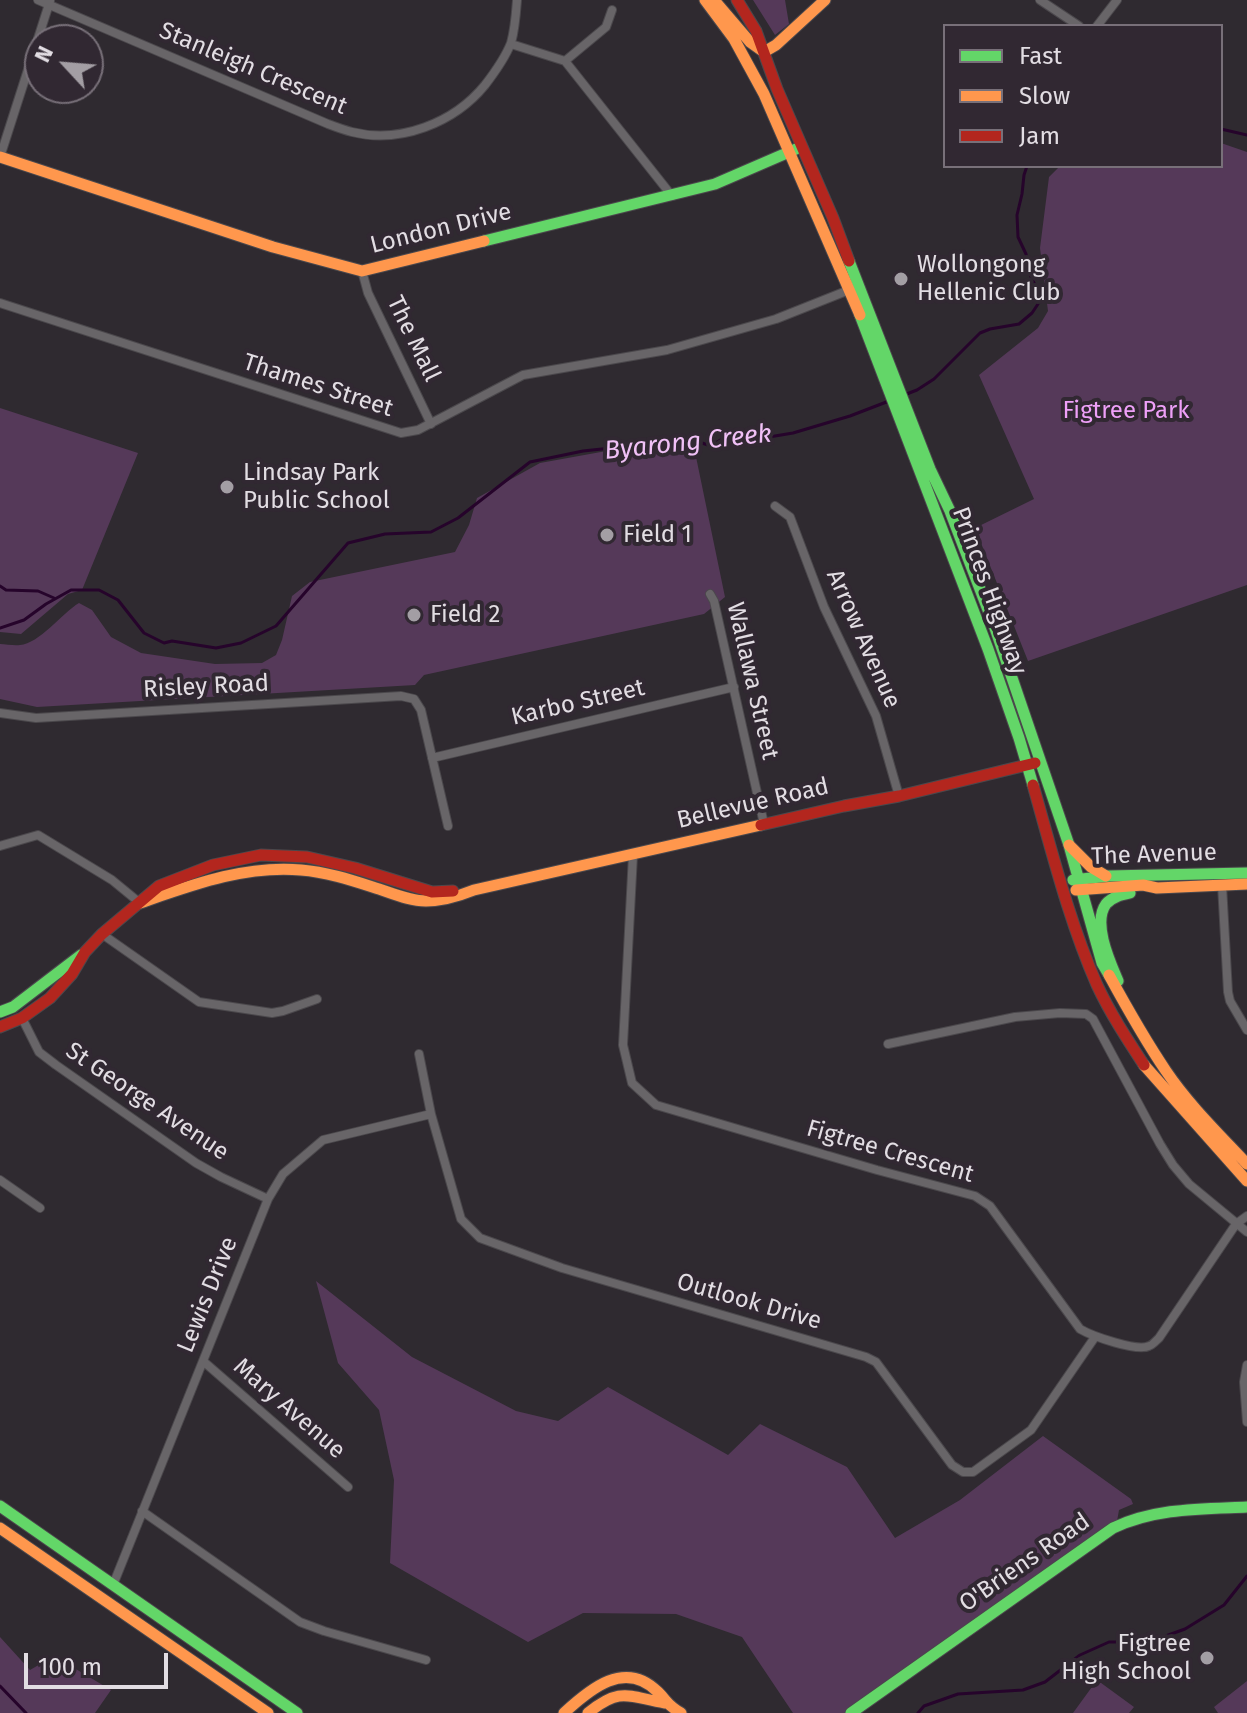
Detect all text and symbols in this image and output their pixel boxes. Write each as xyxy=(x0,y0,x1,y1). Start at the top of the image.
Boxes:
street label: Stanleigh Crescent xyxy=(155,16,351,122)
north arrow xyxy=(24,24,104,104)
legend xyxy=(943,24,1223,168)
text: N xyxy=(28,42,59,67)
text: Fast xyxy=(1019,42,1062,70)
text: Slow xyxy=(1019,82,1070,110)
text: Jam xyxy=(1019,122,1060,150)
street label: London Drive xyxy=(367,198,515,260)
place label: Wollongong Hellenic Club xyxy=(917,251,1061,307)
marker: Wollongong Hellenic Club xyxy=(892,270,910,288)
street label: The Mall xyxy=(380,292,446,386)
street label: Thames Street xyxy=(239,348,397,424)
park label: Figtree Park xyxy=(1062,397,1190,425)
water label: Byarong Creek xyxy=(603,419,773,467)
place label: Lindsay Park Public School xyxy=(243,459,390,515)
marker: Lindsay Park Public School xyxy=(218,478,236,496)
street label: Princes Highway xyxy=(945,503,1033,679)
place label: Field 1 xyxy=(623,521,692,549)
marker: Field 1 xyxy=(598,526,616,544)
street label: Arrow Avenue xyxy=(820,565,906,713)
street label: Wallawa Street xyxy=(720,600,784,762)
place label: Field 2 xyxy=(430,601,500,629)
marker: Field 2 xyxy=(405,606,423,624)
street label: Risley Road xyxy=(142,669,270,705)
street label: Karbo Street xyxy=(508,674,648,732)
street label: Bellevue Road xyxy=(674,773,832,835)
street label: The Avenue xyxy=(1091,838,1217,872)
street label: St George Avenue xyxy=(60,1037,234,1167)
street label: Figtree Crescent xyxy=(803,1114,977,1190)
street label: Lewis Drive xyxy=(172,1233,244,1357)
street label: Outlook Drive xyxy=(673,1268,825,1336)
street label: Mary Avenue xyxy=(227,1353,351,1465)
street label: O'Briens Road xyxy=(954,1507,1096,1619)
place label: Figtree High School xyxy=(1061,1630,1191,1686)
scale bar xyxy=(28,1637,172,1687)
marker: Figtree High School xyxy=(1198,1649,1216,1667)
text: 100 m xyxy=(38,1653,102,1681)

